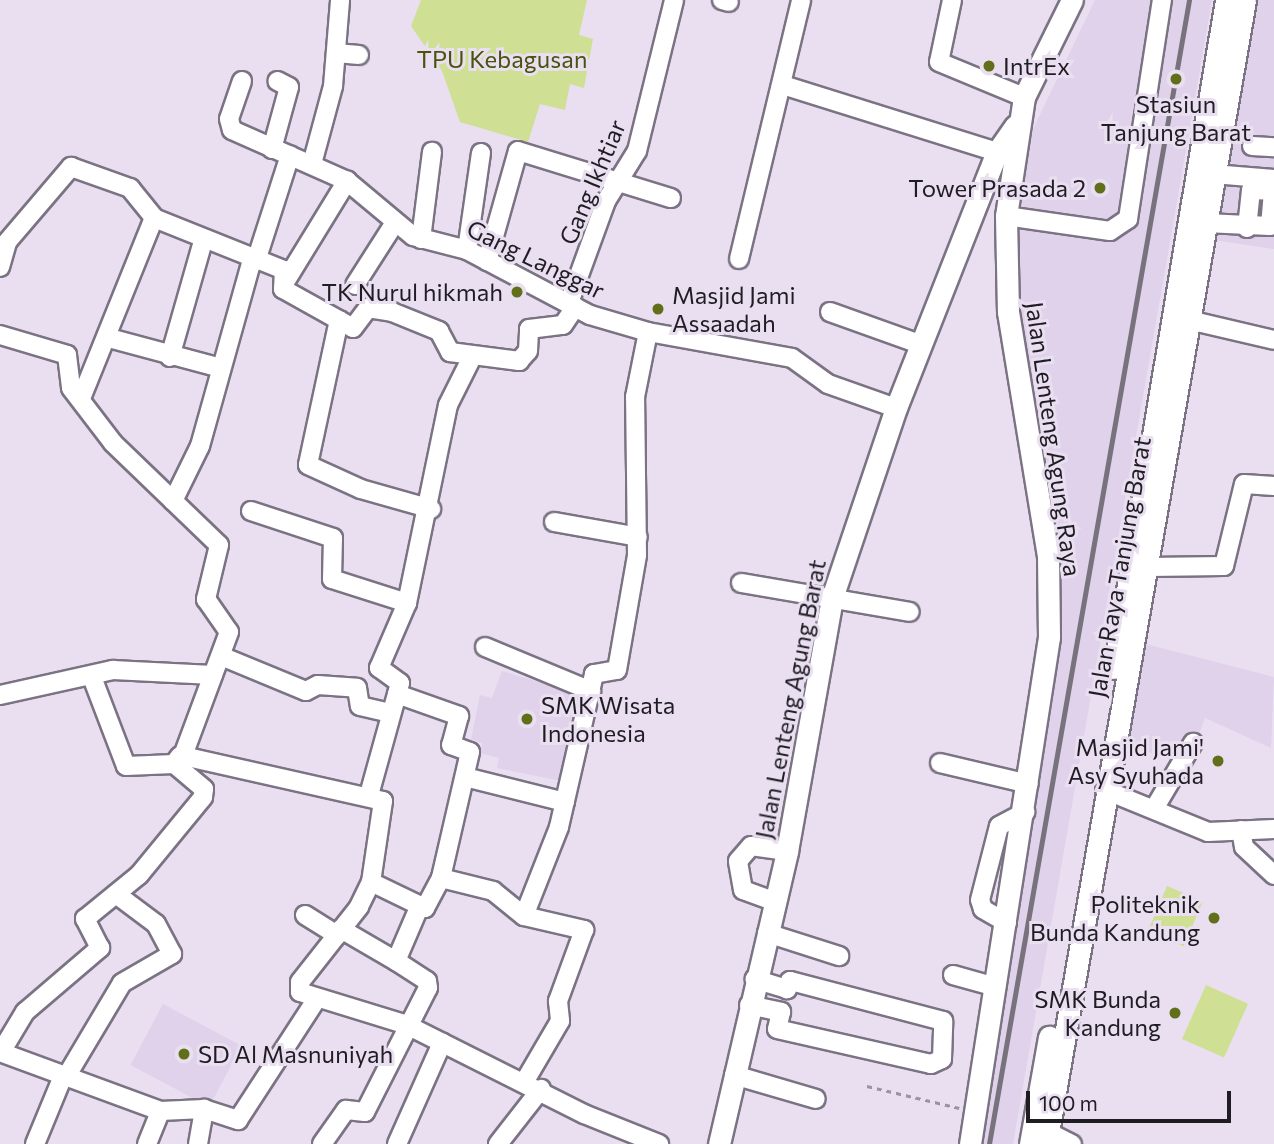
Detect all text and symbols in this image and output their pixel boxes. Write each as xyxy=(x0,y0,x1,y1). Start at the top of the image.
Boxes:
park label: TPU Kebagusan xyxy=(417,45,587,73)
place label: IntrEx xyxy=(1003,52,1070,80)
marker: IntrEx xyxy=(981,58,997,74)
marker: Stasiun Tanjung Barat xyxy=(1168,71,1184,87)
place label: Stasiun Tanjung Barat xyxy=(1101,90,1251,146)
street label: Gang Ikhtiar xyxy=(553,115,631,249)
place label: Tower Prasada 2 xyxy=(908,174,1086,202)
marker: Tower Prasada 2 xyxy=(1092,180,1108,196)
street label: Gang Langgar xyxy=(462,213,610,305)
place label: TK Nurul hikmah xyxy=(322,278,503,306)
place label: Masjid Jami Assaadah xyxy=(672,281,796,337)
marker: TK Nurul hikmah xyxy=(509,284,525,300)
street label: Jalan Lenteng Agung Raya xyxy=(1020,300,1088,578)
marker: Masjid Jami Assaadah xyxy=(650,301,666,317)
street label: Jalan Raya Tanjung Barat xyxy=(1082,434,1156,700)
street label: Jalan Lenteng Agung Barat xyxy=(749,557,831,841)
place label: SMK Wisata Indonesia xyxy=(541,691,675,747)
marker: SMK Wisata Indonesia xyxy=(519,711,535,727)
place label: Masjid Jami' Asy Syuhada xyxy=(1068,733,1204,789)
marker: Masjid Jami' Asy Syuhada xyxy=(1210,753,1226,769)
place label: Politeknik Bunda Kandung xyxy=(1030,890,1200,946)
marker: Politeknik Bunda Kandung xyxy=(1206,910,1222,926)
place label: SMK Bunda Kandung xyxy=(1034,985,1161,1041)
marker: SMK Bunda Kandung xyxy=(1167,1005,1183,1021)
place label: SD Al Masnuniyah xyxy=(198,1040,393,1068)
marker: SD Al Masnuniyah xyxy=(176,1046,192,1062)
scale bar xyxy=(1029,1078,1234,1122)
text: 100 m xyxy=(1039,1090,1098,1115)

